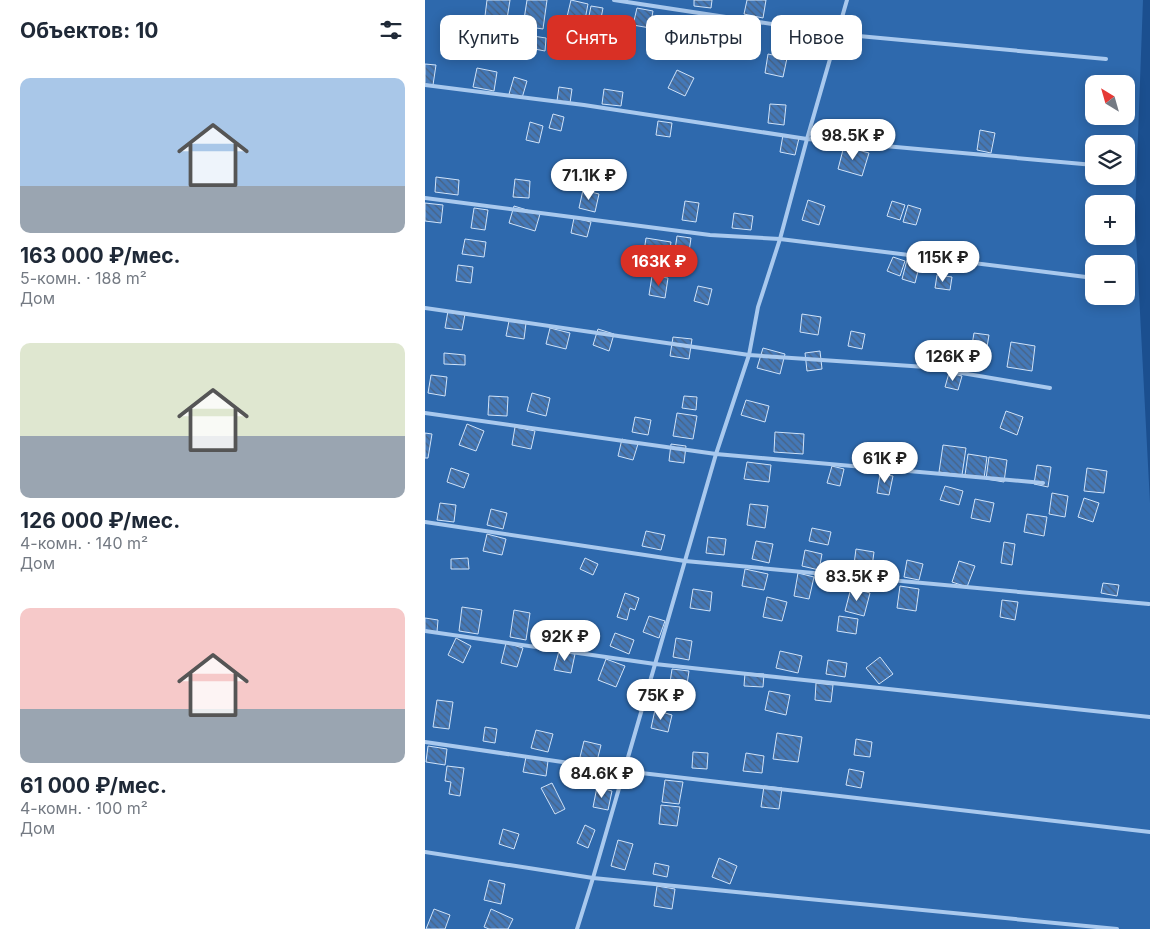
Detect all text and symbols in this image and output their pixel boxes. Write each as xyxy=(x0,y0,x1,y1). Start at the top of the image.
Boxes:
chip: Купить xyxy=(440,15,537,60)
chip: Снять xyxy=(547,15,636,60)
chip: Фильтры xyxy=(646,15,761,60)
chip: Новое xyxy=(771,15,862,60)
icon: filters xyxy=(377,16,405,44)
text: Объектов: 10 xyxy=(20,18,158,43)
north arrow xyxy=(1085,75,1135,125)
map controls xyxy=(1085,75,1135,305)
icon: home xyxy=(168,110,258,200)
pin: 98.5K ₽ xyxy=(807,119,899,161)
text: 98.5K ₽ xyxy=(821,125,885,145)
button: layers xyxy=(1085,135,1135,185)
pin: 71.1K ₽ xyxy=(543,158,635,201)
text: 71.1K ₽ xyxy=(562,165,616,185)
button: + xyxy=(1085,195,1135,245)
pin: 115K ₽ xyxy=(902,240,984,283)
text: 163 000 ₽/мес. xyxy=(20,243,181,268)
pin: 163K ₽ xyxy=(618,244,700,287)
text: 115K ₽ xyxy=(917,247,969,267)
text: 163K ₽ xyxy=(632,251,686,271)
button: − xyxy=(1085,255,1135,305)
text: 5-комн. · 188 m² xyxy=(20,268,147,288)
text: Дом xyxy=(20,288,55,308)
pin: 126K ₽ xyxy=(912,340,994,382)
text: 126K ₽ xyxy=(926,346,980,366)
icon: home xyxy=(168,375,258,465)
pin: 61K ₽ xyxy=(850,442,920,484)
text: 61K ₽ xyxy=(863,448,907,468)
text: 126 000 ₽/мес. xyxy=(20,508,180,533)
text: 4-комн. · 140 m² xyxy=(20,533,148,553)
text: Дом xyxy=(20,553,55,573)
pin: 83.5K ₽ xyxy=(811,560,903,602)
text: 83.5K ₽ xyxy=(825,566,889,586)
pin: 92K ₽ xyxy=(530,620,600,662)
text: 92K ₽ xyxy=(541,626,589,646)
icon: home xyxy=(168,640,258,730)
pin: 75K ₽ xyxy=(626,678,696,721)
text: 75K ₽ xyxy=(638,685,684,705)
pin: 84.6K ₽ xyxy=(556,756,648,799)
text: 84.6K ₽ xyxy=(570,763,634,783)
text: 61 000 ₽/мес. xyxy=(20,773,167,798)
text: 4-комн. · 100 m² xyxy=(20,798,148,818)
text: Дом xyxy=(20,818,55,838)

